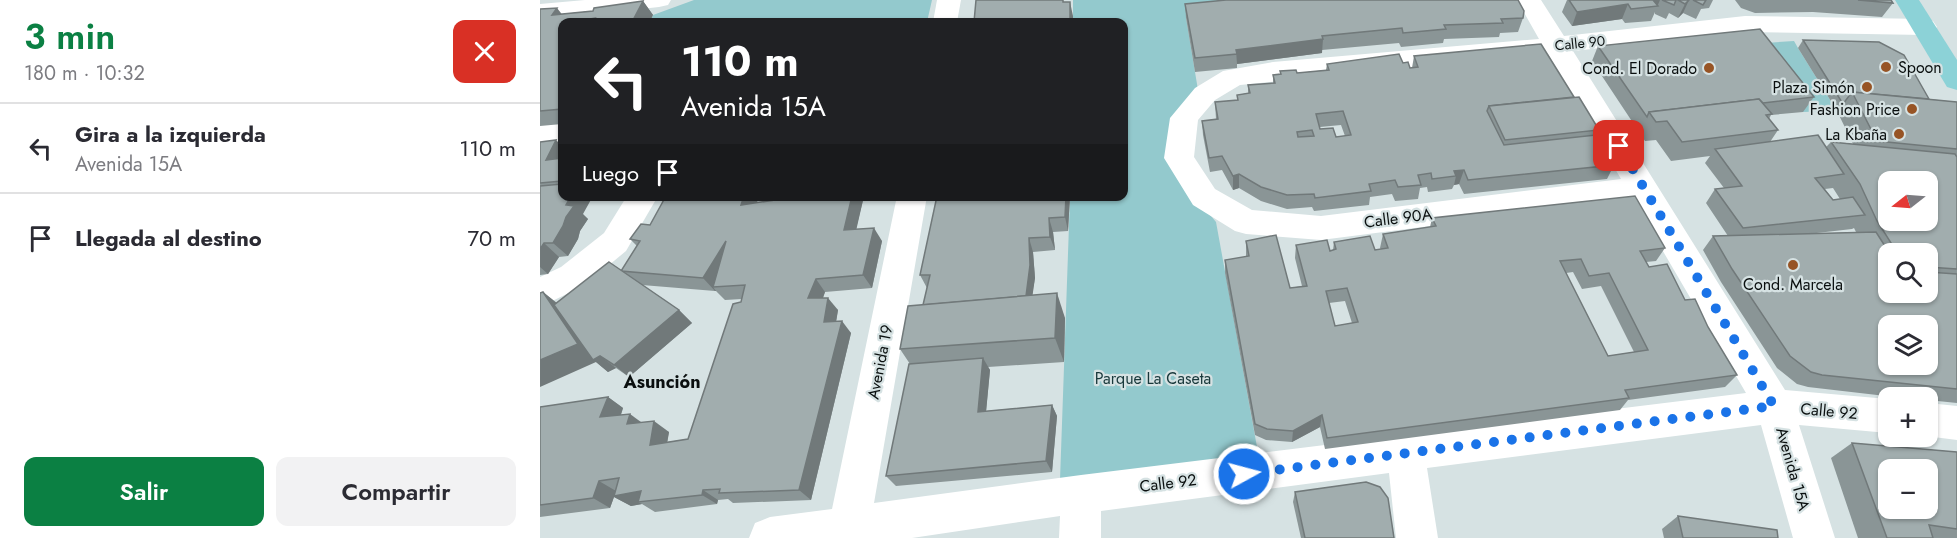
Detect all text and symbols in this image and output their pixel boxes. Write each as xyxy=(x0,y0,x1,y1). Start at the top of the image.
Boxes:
text: 3 min xyxy=(24,10,115,62)
button: close xyxy=(453,20,516,83)
street label: Calle 90 xyxy=(1554,30,1606,56)
text: 110 m xyxy=(681,31,799,92)
icon: left xyxy=(582,42,660,120)
place label: Spoon xyxy=(1898,56,1942,79)
place label: Cond. El Dorado xyxy=(1582,57,1697,80)
text: 180 m · 10:32 xyxy=(24,59,145,88)
marker: Spoon xyxy=(1879,60,1893,74)
marker: Cond. El Dorado xyxy=(1702,61,1716,75)
place label: Plaza Simón xyxy=(1772,76,1855,99)
marker: Plaza Simón xyxy=(1860,80,1874,94)
text: Avenida 15A xyxy=(681,87,826,126)
place label: Fashion Price xyxy=(1810,98,1900,121)
marker: Fashion Price xyxy=(1905,102,1919,116)
text: Gira a la izquierda xyxy=(75,118,266,150)
pin xyxy=(1593,120,1644,171)
place label: La Kbaña xyxy=(1825,123,1887,146)
marker: La Kbaña xyxy=(1892,127,1906,141)
icon: arrive xyxy=(1602,129,1635,162)
icon: left xyxy=(24,132,57,165)
text: 110 m xyxy=(459,132,516,164)
text: Avenida 15A xyxy=(75,150,182,179)
icon: arrive xyxy=(651,156,684,189)
text: Luego xyxy=(582,157,639,189)
north arrow xyxy=(1878,171,1938,231)
map controls xyxy=(1878,171,1938,519)
street label: Calle 90A xyxy=(1363,202,1434,234)
icon: arrive xyxy=(24,222,57,255)
text: Llegada al destino xyxy=(75,222,262,254)
text: 70 m xyxy=(467,222,516,254)
button: search xyxy=(1878,243,1938,303)
marker: Cond. Marcela xyxy=(1786,258,1800,272)
place label: Cond. Marcela xyxy=(1743,273,1843,296)
button: layers xyxy=(1878,315,1938,375)
street label: Avenida 19 xyxy=(862,323,898,401)
park label: Parque La Caseta xyxy=(1095,367,1211,390)
district label: Asunción xyxy=(623,369,700,395)
button: + xyxy=(1878,387,1938,447)
street label: Calle 92 xyxy=(1799,397,1859,425)
street label: Avenida 15A xyxy=(1770,425,1816,514)
position arrow xyxy=(1212,442,1276,506)
button: Salir xyxy=(24,457,264,526)
button: Compartir xyxy=(276,457,516,526)
button: − xyxy=(1878,459,1938,519)
street label: Calle 92 xyxy=(1138,468,1198,498)

